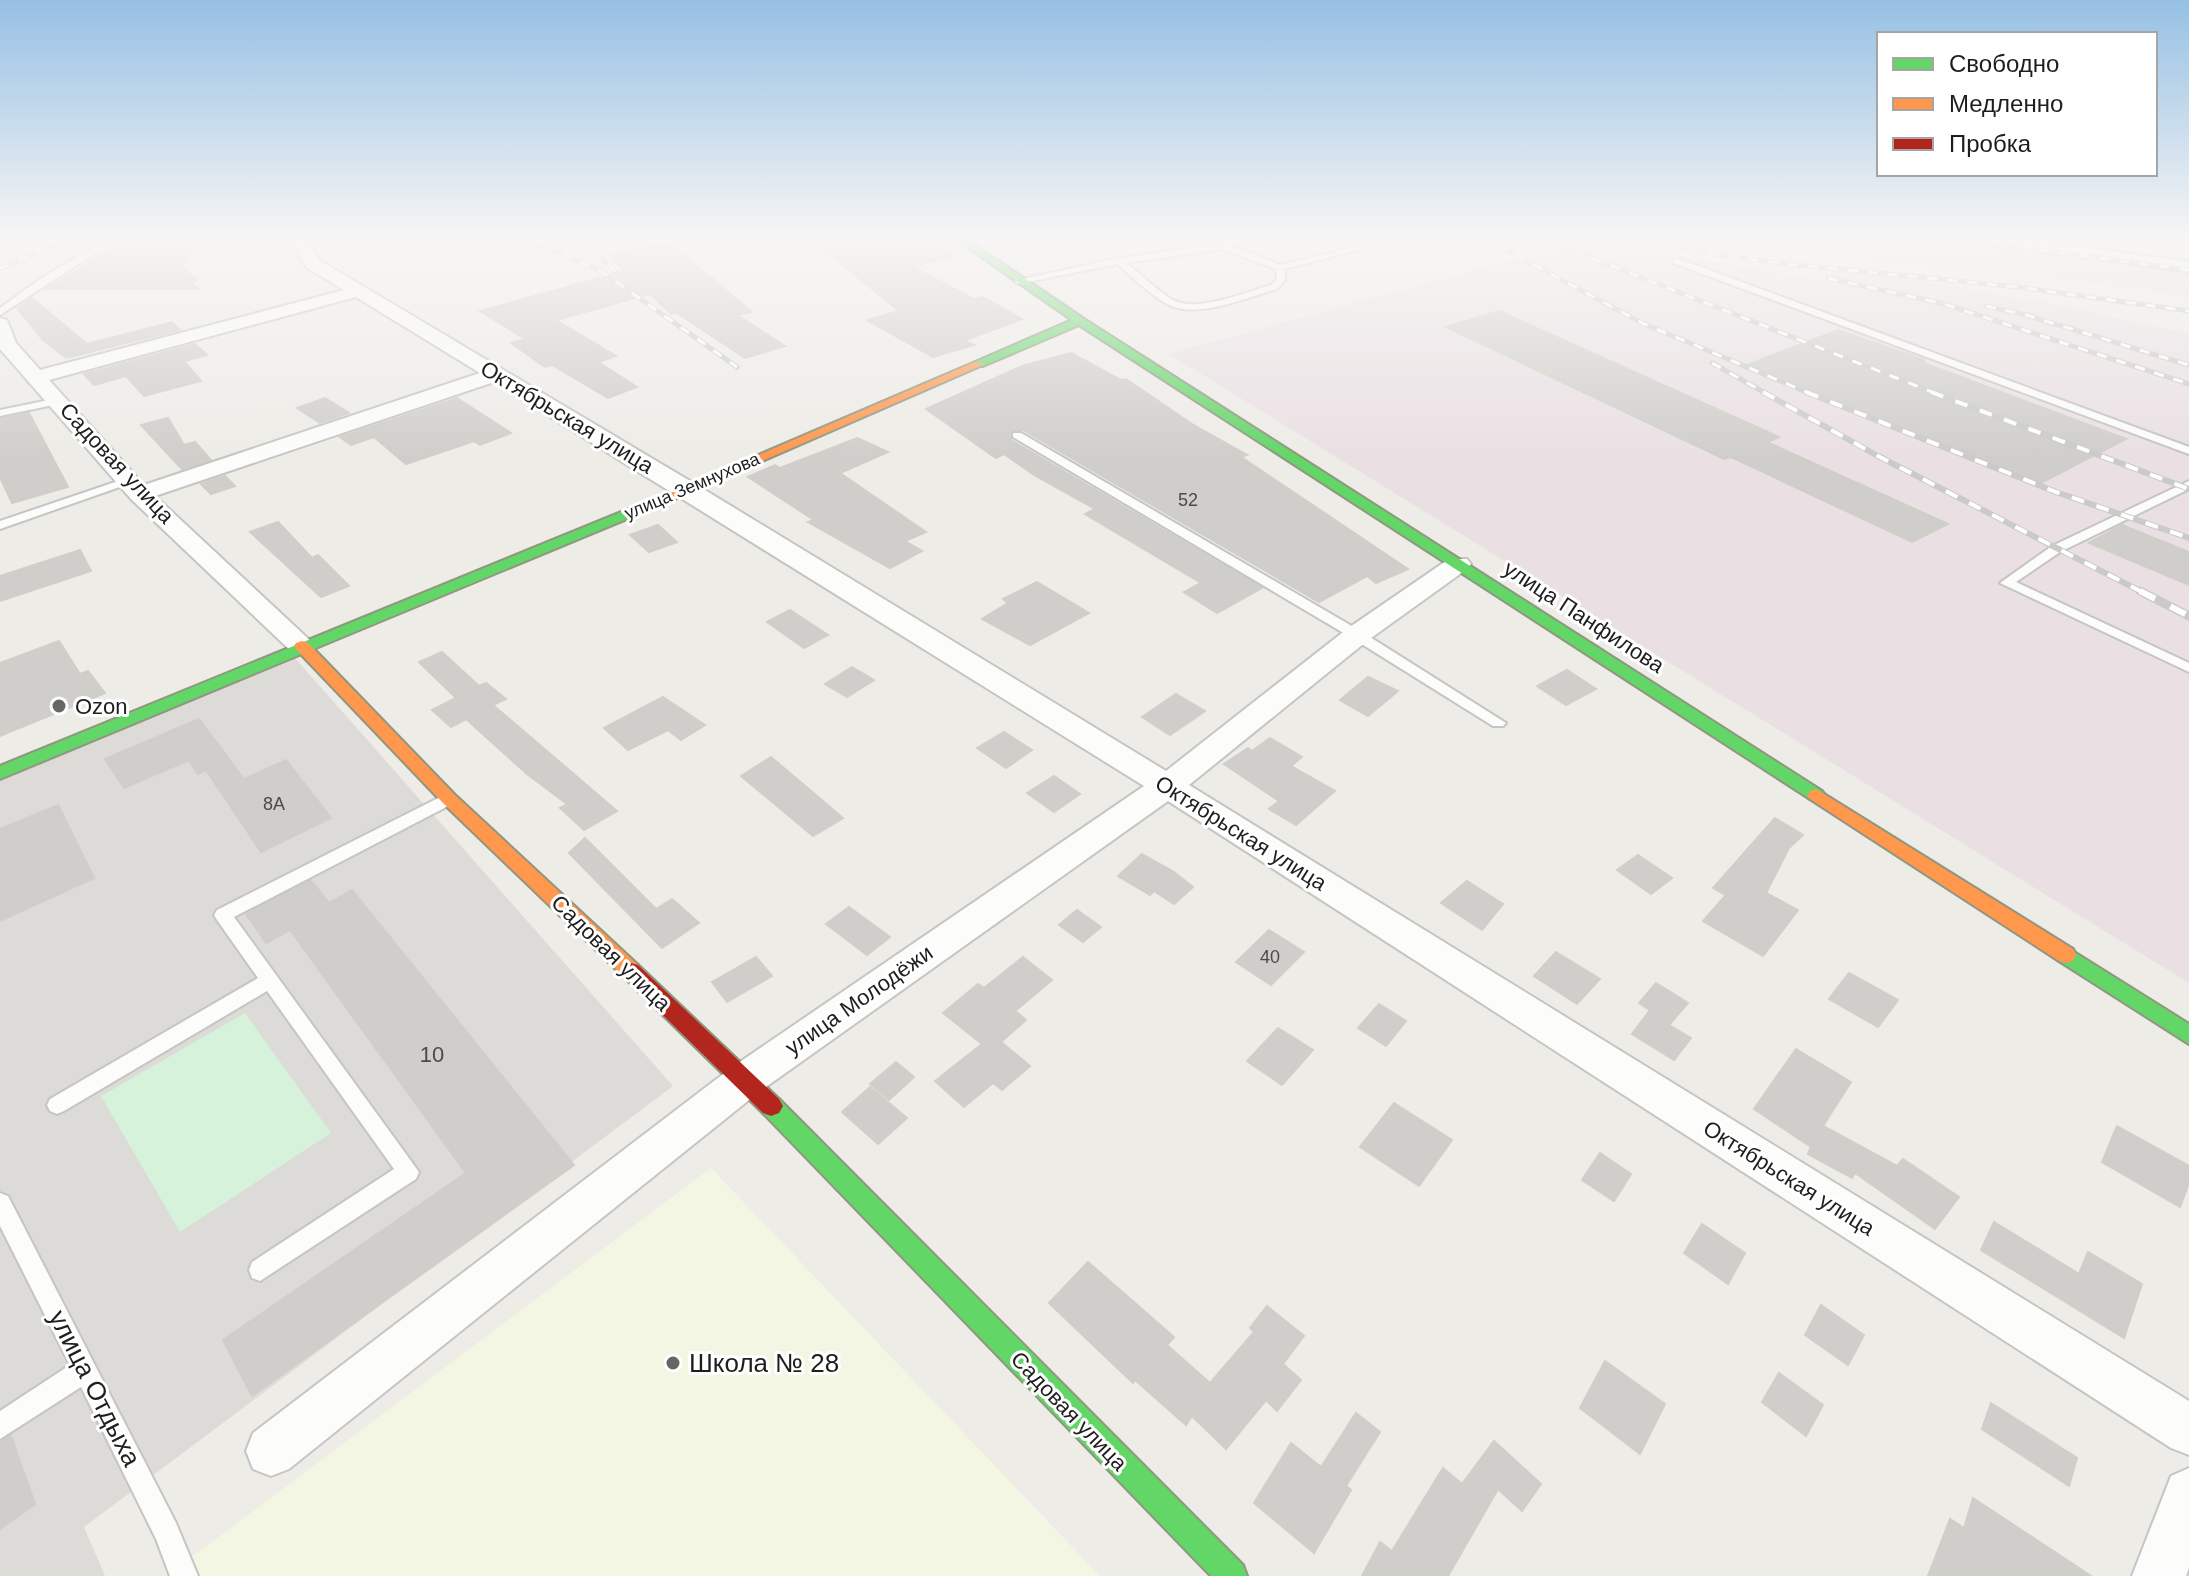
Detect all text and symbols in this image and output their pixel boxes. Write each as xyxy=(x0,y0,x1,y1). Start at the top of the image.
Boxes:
legend xyxy=(1877,32,2157,176)
text: Свободно xyxy=(1949,50,2059,77)
text: Медленно xyxy=(1949,90,2063,117)
text: Пробка xyxy=(1949,130,2032,157)
street label: Октябрьская улица xyxy=(476,356,659,479)
street label: Садовая улица xyxy=(55,398,180,529)
street label: улица Земнухова xyxy=(621,448,763,524)
house number: 52 xyxy=(1178,490,1198,510)
street label: улица Панфилова xyxy=(1499,556,1670,679)
place label: Ozon xyxy=(75,694,128,719)
marker: Ozon xyxy=(50,697,68,715)
street label: Октябрьская улица xyxy=(1151,770,1332,896)
house number: 8А xyxy=(263,794,285,814)
street label: Садовая улица xyxy=(546,890,676,1017)
street label: улица Молодёжи xyxy=(781,940,937,1060)
house number: 40 xyxy=(1260,947,1280,967)
house number: 10 xyxy=(420,1042,444,1067)
street label: Октябрьская улица xyxy=(1699,1115,1880,1241)
street label: улица Отдыха xyxy=(43,1305,147,1471)
street label: Садовая улица xyxy=(1006,1346,1133,1476)
place label: Школа № 28 xyxy=(689,1348,839,1378)
marker: Школа № 28 xyxy=(664,1354,682,1372)

